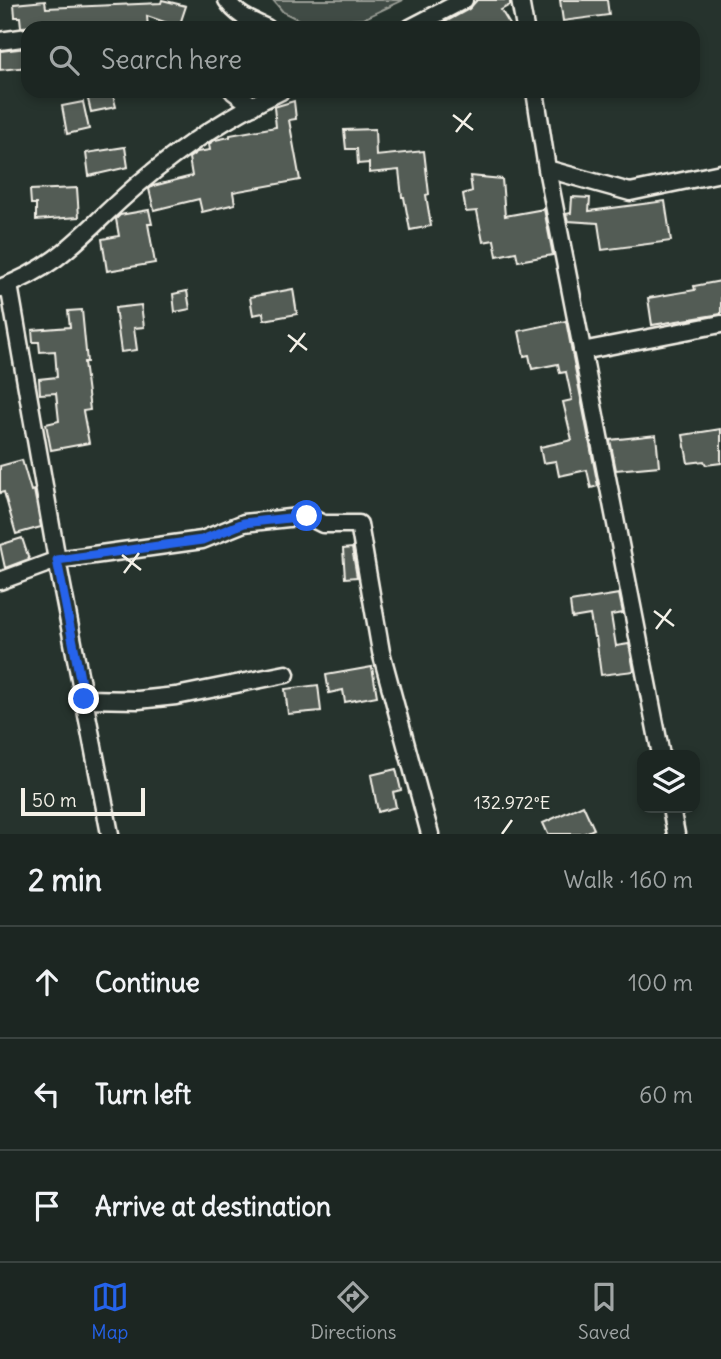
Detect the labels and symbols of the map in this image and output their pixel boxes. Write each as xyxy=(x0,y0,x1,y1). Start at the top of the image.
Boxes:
route start xyxy=(291,500,322,531)
route end xyxy=(68,683,99,714)
scale bar xyxy=(21,785,145,817)
text: 132.972°E xyxy=(474,791,550,814)

